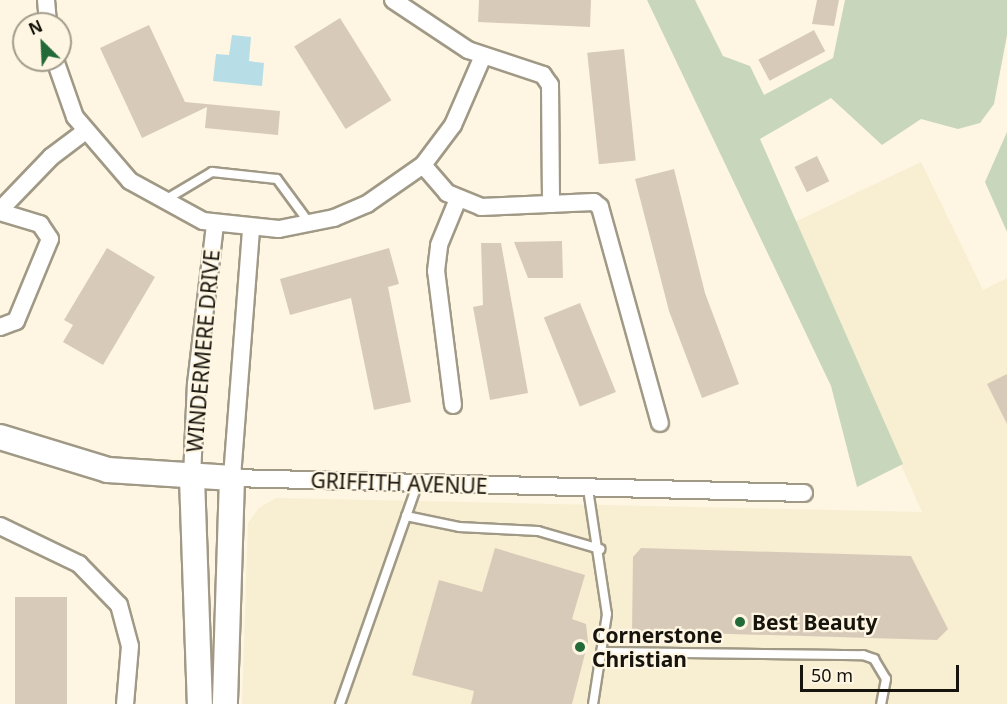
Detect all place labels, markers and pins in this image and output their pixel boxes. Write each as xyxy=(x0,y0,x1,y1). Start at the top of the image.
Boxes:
place label: Best Beauty xyxy=(752,609,877,635)
marker: Best Beauty xyxy=(733,615,747,629)
place label: Cornerstone Christian xyxy=(592,622,723,672)
marker: Cornerstone Christian xyxy=(573,640,587,654)

